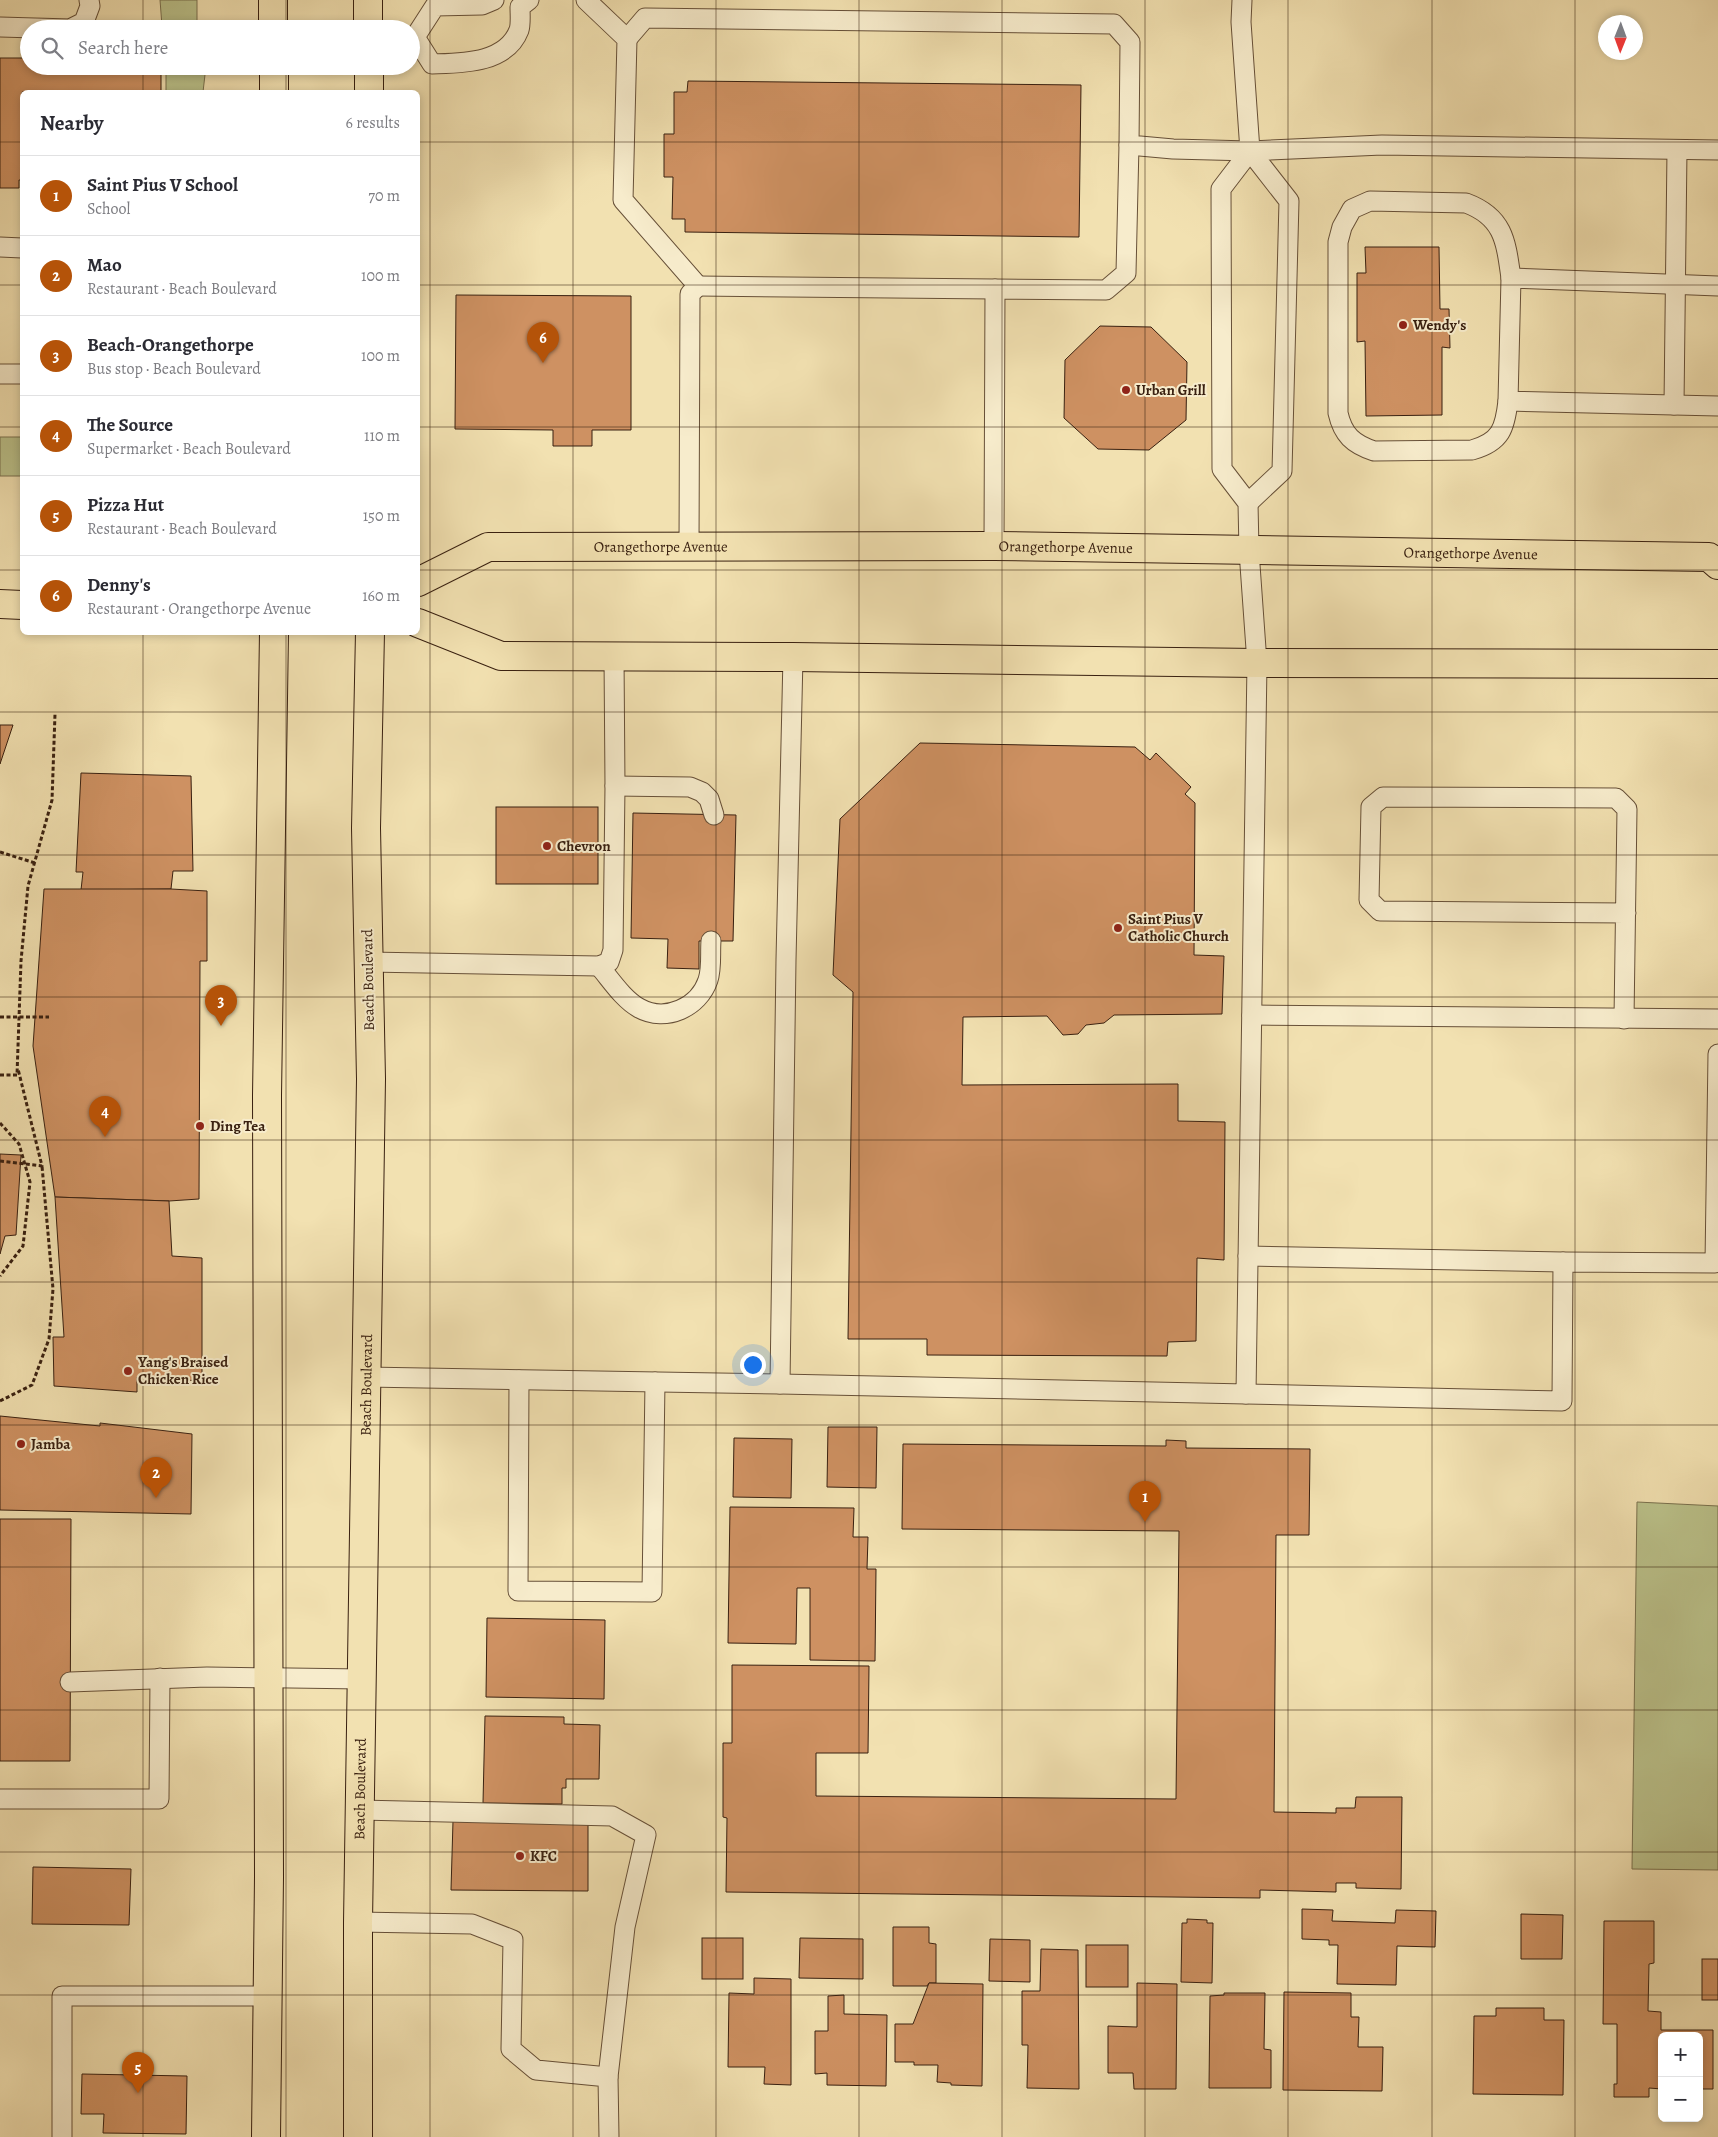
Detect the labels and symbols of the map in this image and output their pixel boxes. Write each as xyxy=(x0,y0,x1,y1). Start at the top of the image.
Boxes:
north arrow xyxy=(1598,15,1643,60)
place label: Wendy's xyxy=(1412,315,1466,335)
marker: Wendy's xyxy=(1397,319,1409,331)
pin: 6 xyxy=(527,322,559,363)
place label: Urban Grill xyxy=(1136,380,1206,400)
marker: Urban Grill xyxy=(1120,384,1132,396)
street label: Orangethorpe Avenue xyxy=(999,536,1133,558)
street label: Orangethorpe Avenue xyxy=(594,537,728,557)
street label: Orangethorpe Avenue xyxy=(1404,542,1538,564)
place label: Chevron xyxy=(557,836,611,856)
marker: Chevron xyxy=(541,840,553,852)
place label: Saint Pius V Catholic Church xyxy=(1128,909,1229,946)
marker: Saint Pius V Catholic Church xyxy=(1112,922,1124,934)
street label: Beach Boulevard xyxy=(357,928,379,1031)
pin: 3 xyxy=(205,985,237,1026)
pin: 4 xyxy=(89,1096,121,1137)
place label: Ding Tea xyxy=(210,1116,266,1136)
marker: Ding Tea xyxy=(194,1120,206,1132)
street label: Beach Boulevard xyxy=(355,1333,377,1436)
place label: Yang's Braised Chicken Rice xyxy=(137,1352,229,1389)
your location xyxy=(740,1352,766,1378)
marker: Yang's Braised Chicken Rice xyxy=(122,1365,134,1377)
place label: Jamba xyxy=(31,1434,71,1454)
marker: Jamba xyxy=(15,1438,27,1450)
pin: 2 xyxy=(140,1457,172,1498)
pin: 1 xyxy=(1129,1481,1161,1522)
street label: Beach Boulevard xyxy=(349,1737,371,1840)
place label: KFC xyxy=(530,1846,557,1866)
marker: KFC xyxy=(514,1850,526,1862)
pin: 5 xyxy=(122,2052,154,2093)

